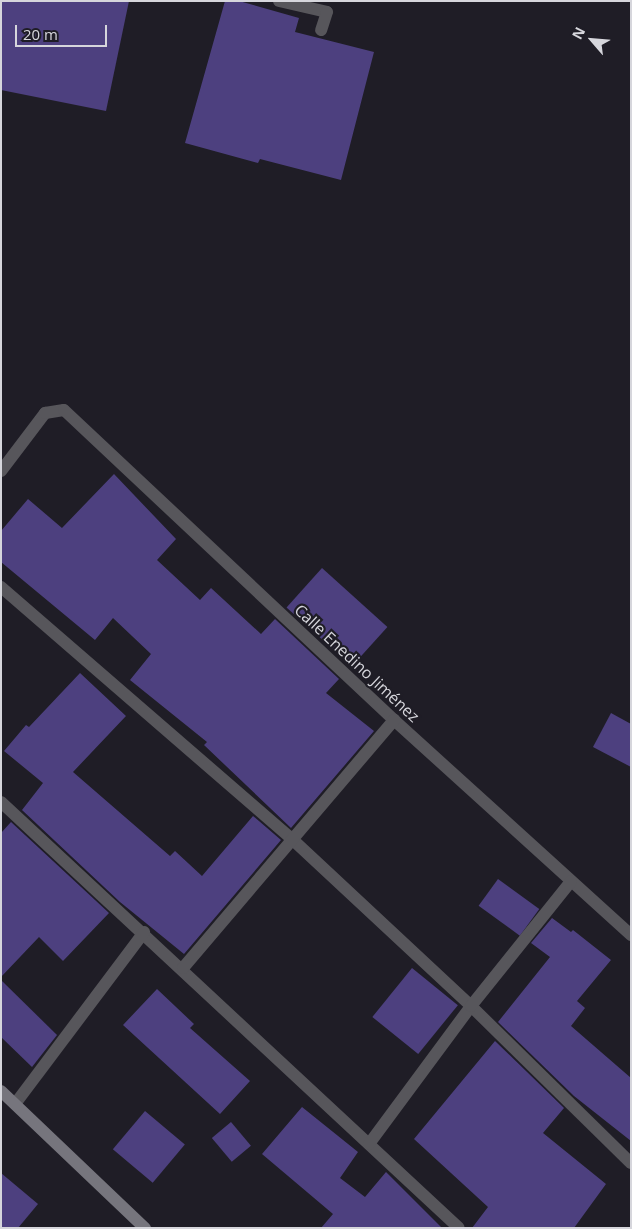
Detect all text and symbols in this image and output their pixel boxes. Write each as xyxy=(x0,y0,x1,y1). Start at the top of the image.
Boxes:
scale bar xyxy=(18,15,110,47)
north arrow xyxy=(567,15,617,65)
text: 20 m xyxy=(23,24,58,44)
text: N xyxy=(567,24,589,42)
street label: Calle Enedino Jiménez xyxy=(291,600,423,726)

